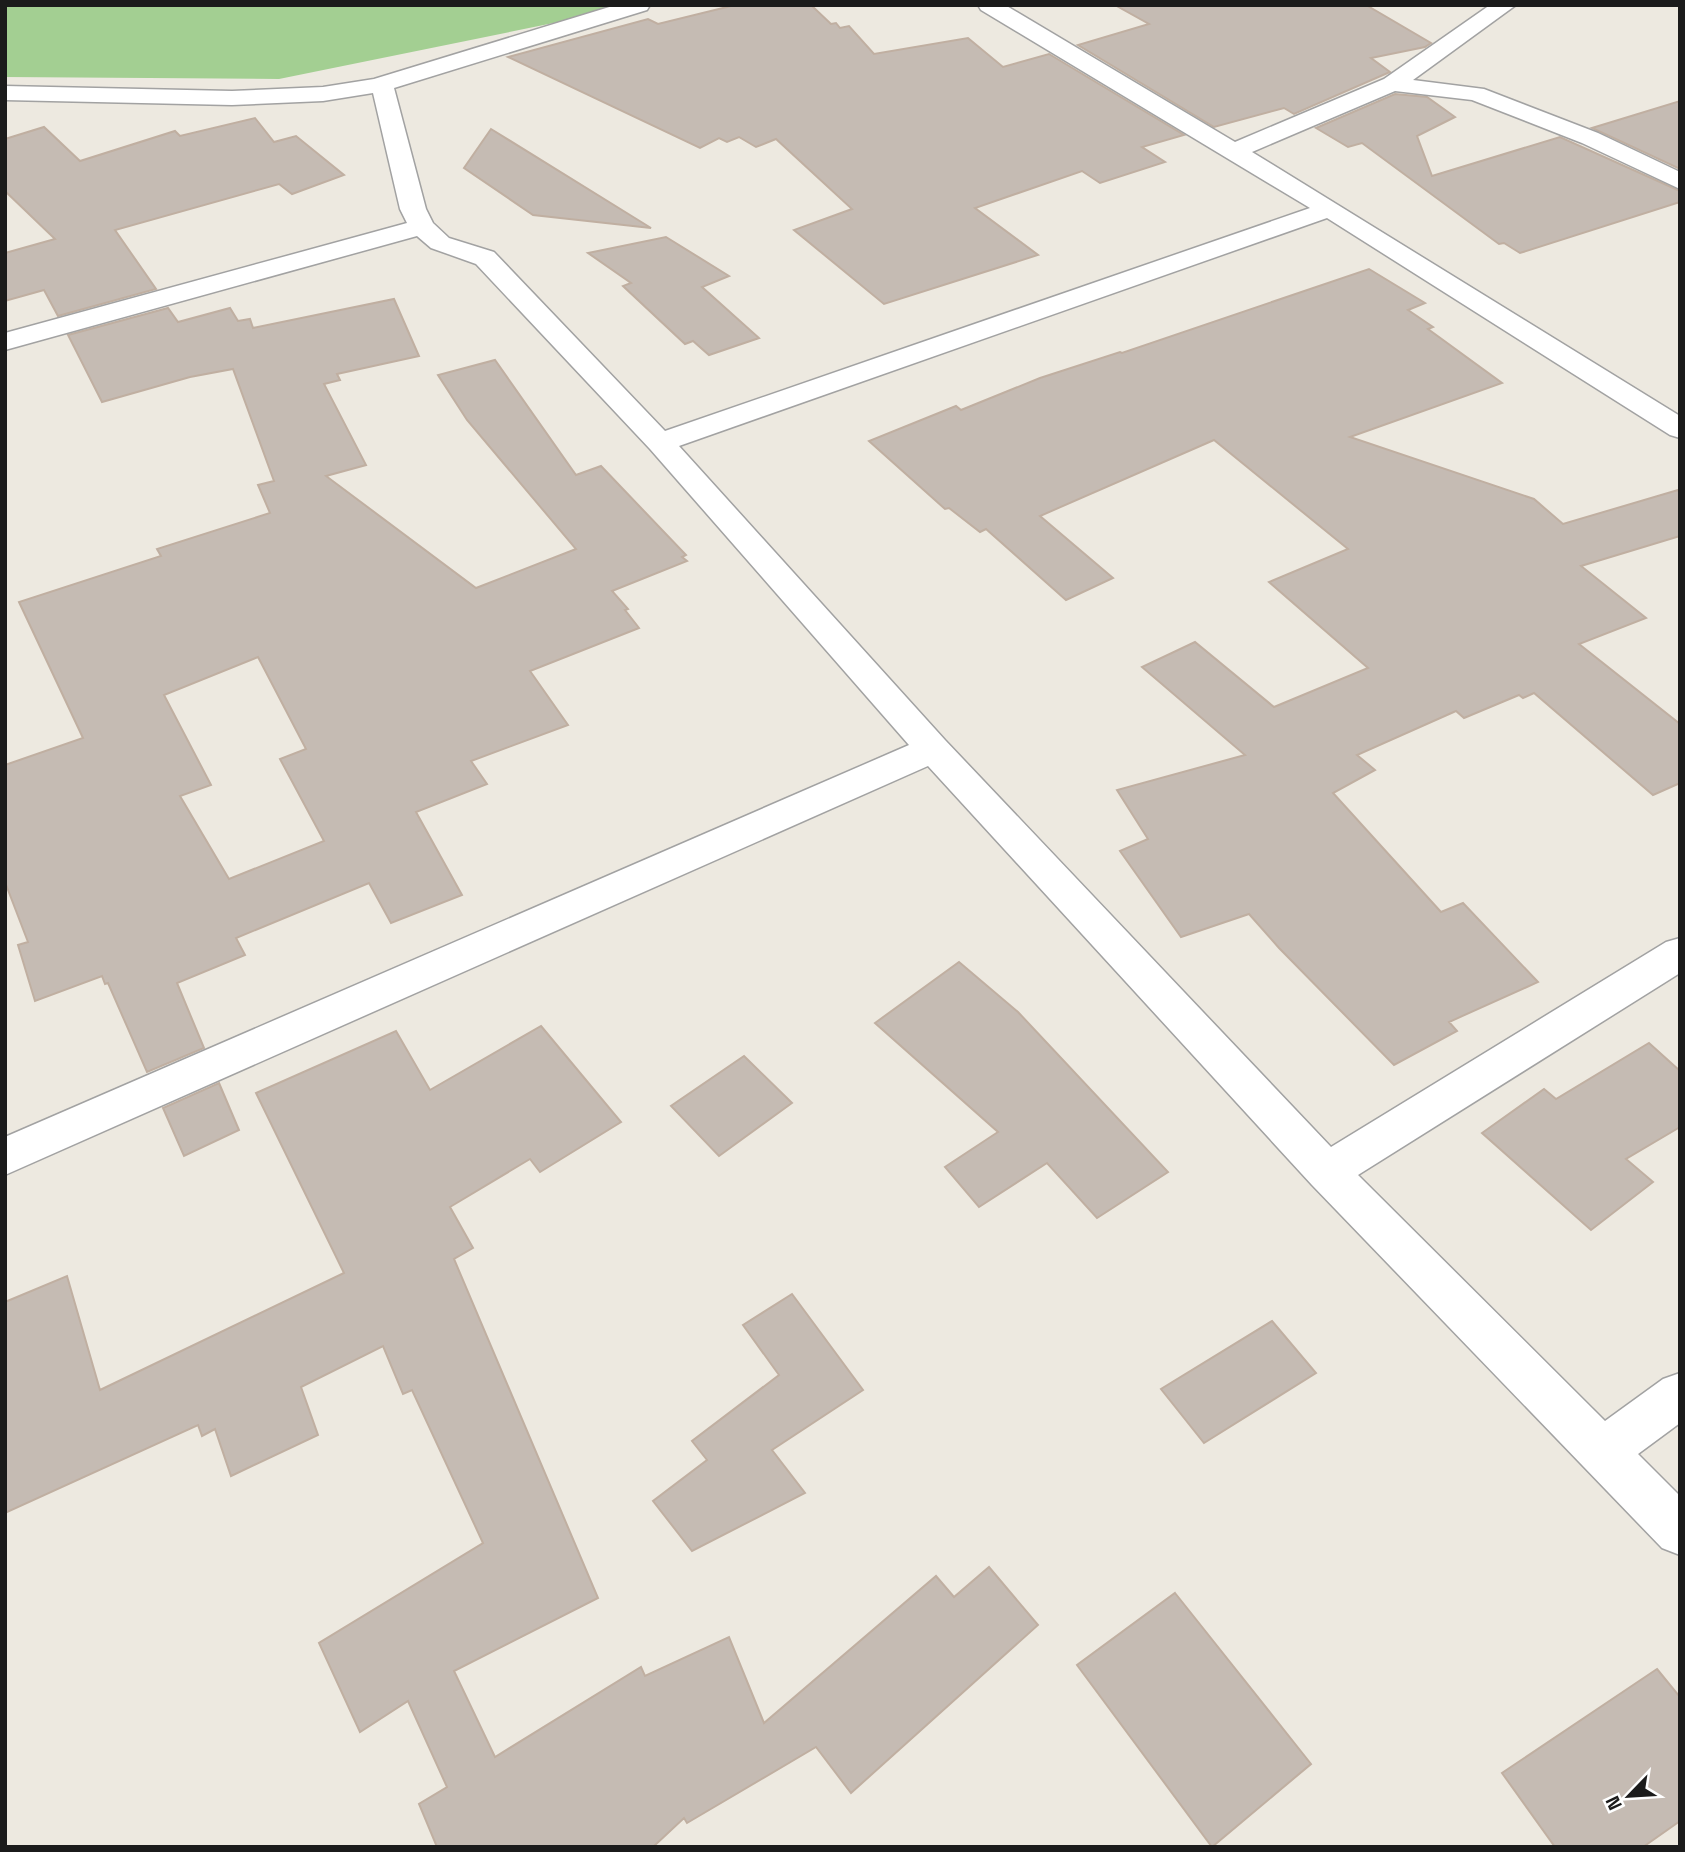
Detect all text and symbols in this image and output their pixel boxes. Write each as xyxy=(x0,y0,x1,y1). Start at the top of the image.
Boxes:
north arrow xyxy=(1594,1761,1664,1831)
text: N xyxy=(1600,1792,1628,1814)

